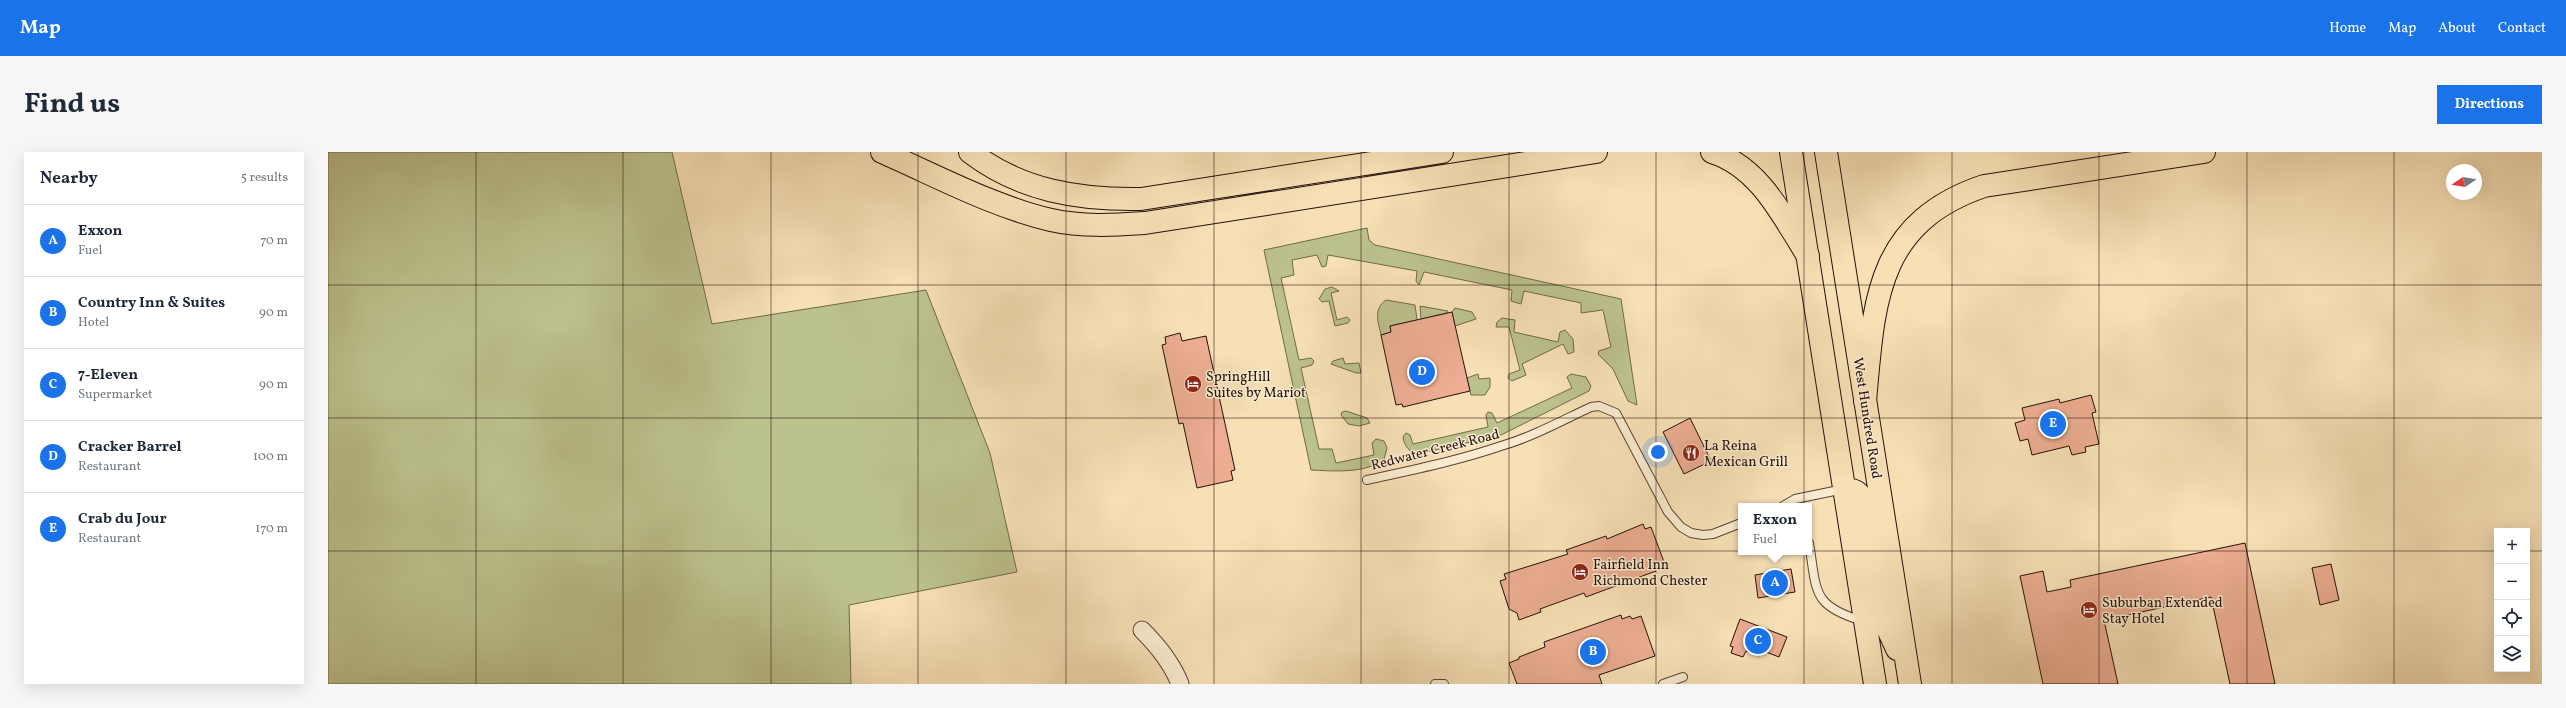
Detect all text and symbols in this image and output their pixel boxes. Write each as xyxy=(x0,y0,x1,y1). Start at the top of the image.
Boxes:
text: Map xyxy=(20,15,61,41)
text: Home xyxy=(2329,19,2366,38)
text: Map xyxy=(2388,19,2416,38)
text: About xyxy=(2438,19,2476,38)
text: Contact xyxy=(2498,19,2546,38)
text: Find us xyxy=(24,85,120,124)
button: Directions xyxy=(2437,85,2542,124)
north arrow xyxy=(2446,164,2482,200)
text: Nearby xyxy=(40,167,98,190)
text: 5 results xyxy=(241,169,288,187)
text: Exxon xyxy=(78,221,122,242)
text: A xyxy=(48,232,58,250)
text: 70 m xyxy=(260,232,288,250)
text: Fuel xyxy=(78,242,102,260)
text: Country Inn & Suites xyxy=(78,293,225,314)
text: B xyxy=(49,304,57,322)
text: 90 m xyxy=(259,304,288,322)
text: Hotel xyxy=(78,314,109,332)
street label: West Hundred Road xyxy=(1848,356,1886,480)
pin: D xyxy=(1409,357,1435,387)
text: 7-Eleven xyxy=(78,365,138,386)
place label: SpringHill Suites by Mariot xyxy=(1206,368,1306,403)
hotel icon: SpringHill Suites by Mariot xyxy=(1183,374,1203,394)
text: C xyxy=(49,376,57,394)
text: 90 m xyxy=(259,376,288,394)
text: Supermarket xyxy=(78,386,153,404)
pin: E xyxy=(2040,409,2066,439)
street label: Redwater Creek Road xyxy=(1369,425,1502,476)
text: Cracker Barrel xyxy=(78,437,182,458)
place label: La Reina Mexican Grill xyxy=(1704,437,1788,472)
your location xyxy=(1648,442,1668,462)
restaurant icon: La Reina Mexican Grill xyxy=(1681,443,1701,463)
text: D xyxy=(48,448,58,466)
text: 100 m xyxy=(253,448,288,466)
text: Restaurant xyxy=(78,458,141,476)
popup xyxy=(1738,503,1812,555)
text: Crab du Jour xyxy=(78,509,167,530)
text: Exxon xyxy=(1753,510,1797,531)
text: E xyxy=(49,520,57,538)
text: 170 m xyxy=(255,520,288,538)
map controls xyxy=(2494,528,2530,672)
button: + xyxy=(2494,528,2530,564)
text: Restaurant xyxy=(78,530,141,548)
text: Fuel xyxy=(1753,531,1777,549)
place label: Fairfield Inn Richmond Chester xyxy=(1593,556,1707,591)
hotel icon: Fairfield Inn Richmond Chester xyxy=(1570,562,1590,582)
button: − xyxy=(2494,564,2530,600)
pin: A xyxy=(1762,568,1788,598)
place label: Suburban Extended Stay Hotel xyxy=(2102,594,2223,629)
hotel icon: Suburban Extended Stay Hotel xyxy=(2079,600,2099,620)
button: locate xyxy=(2494,600,2530,636)
pin: C xyxy=(1745,626,1771,656)
button: layers xyxy=(2494,636,2530,672)
pin: B xyxy=(1580,637,1606,667)

